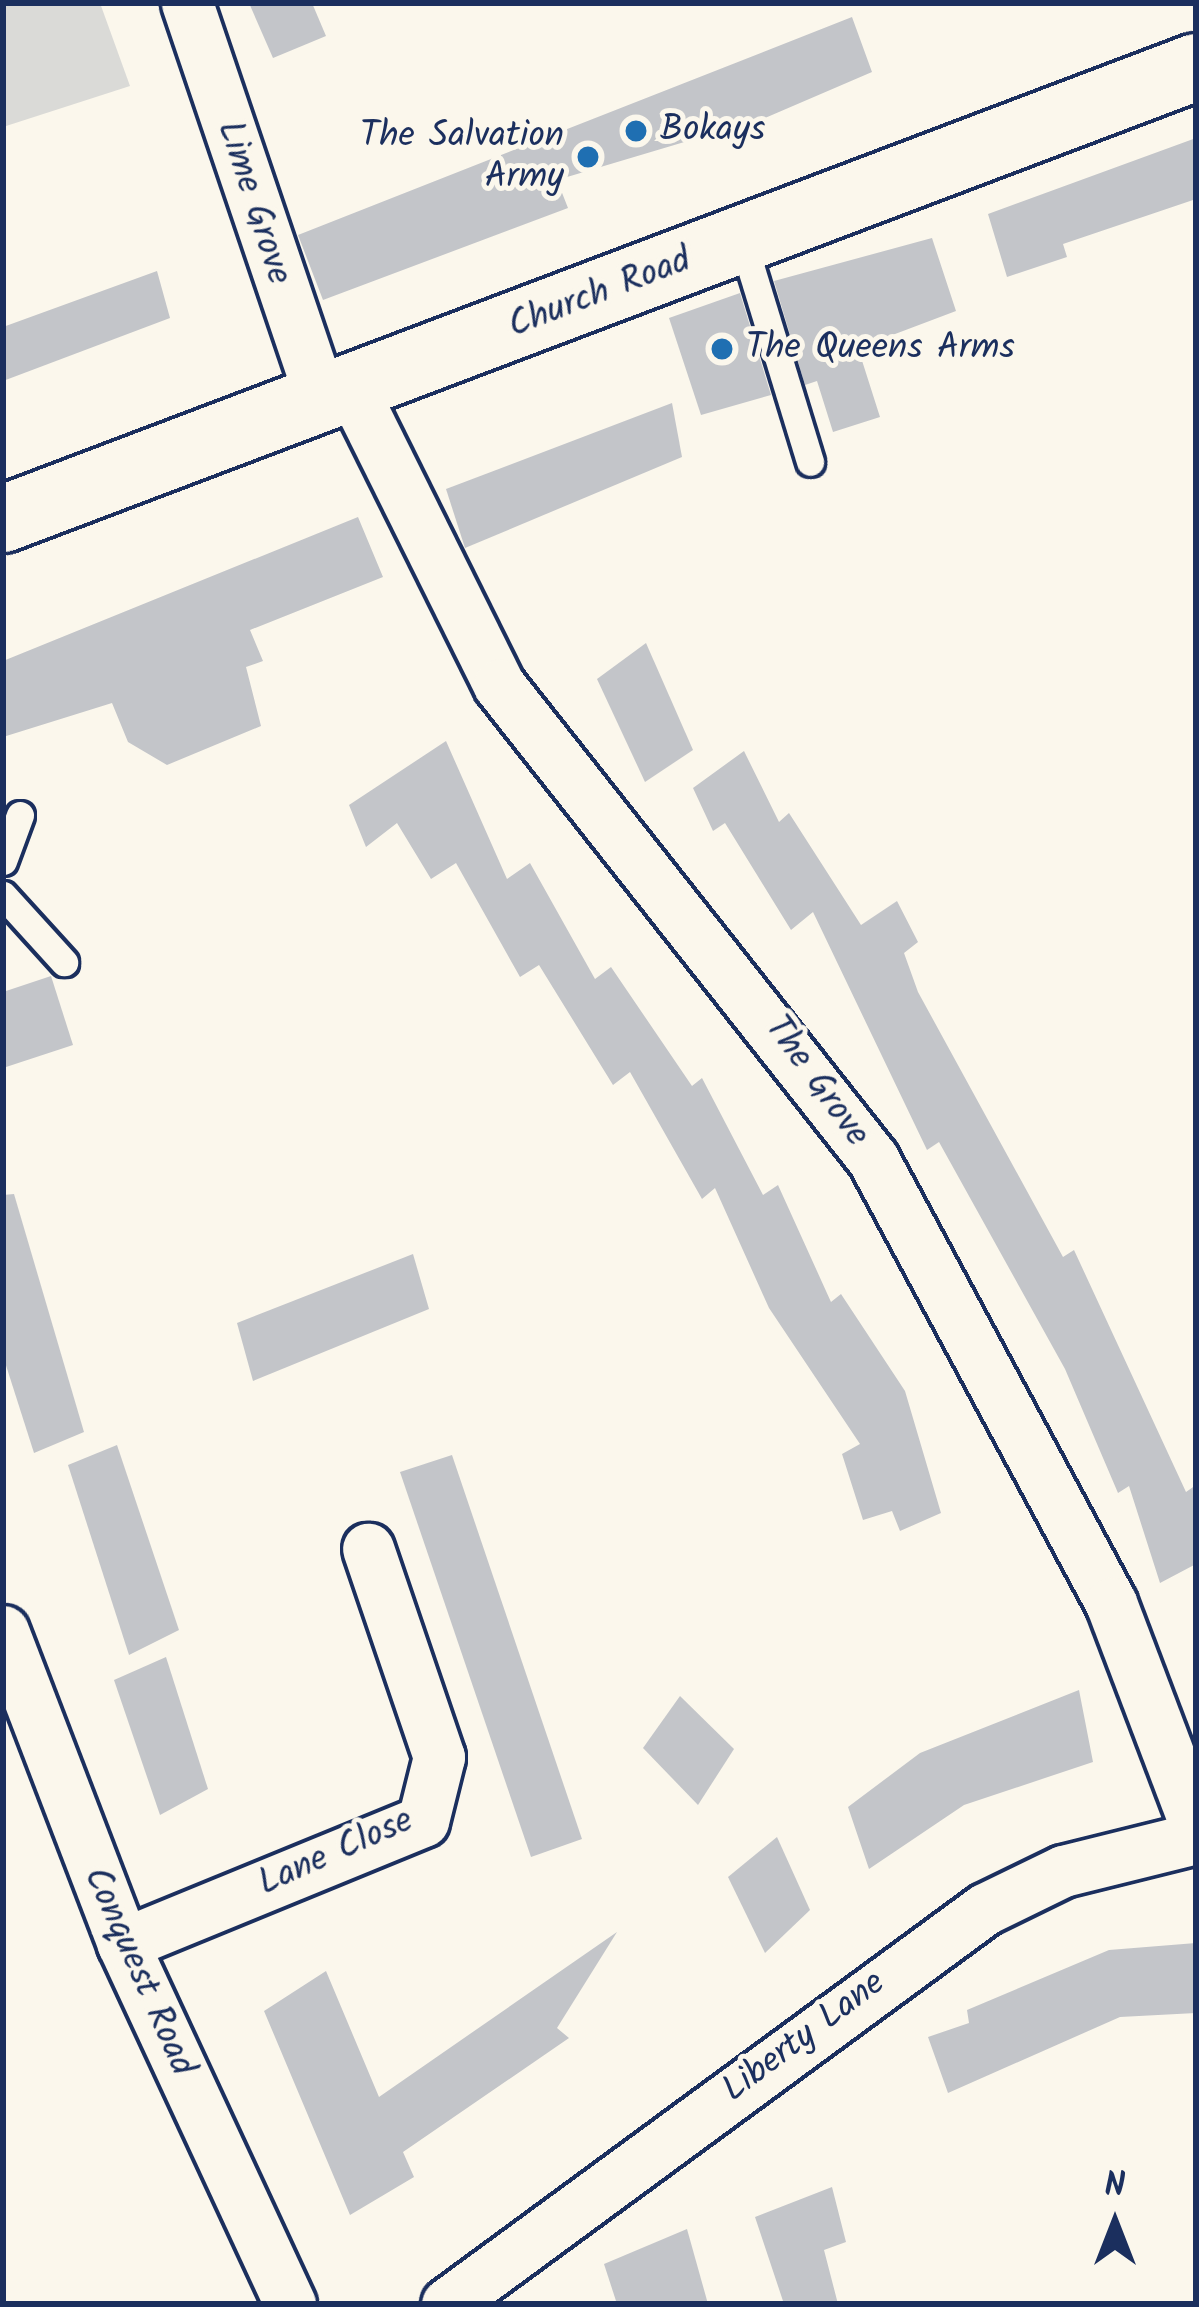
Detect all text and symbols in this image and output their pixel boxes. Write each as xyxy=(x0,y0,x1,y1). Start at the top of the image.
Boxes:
place label: Bokays xyxy=(660,109,765,153)
place label: The Salvation Army xyxy=(360,114,564,199)
street label: Lime Grove xyxy=(206,116,300,290)
marker: Bokays xyxy=(623,118,649,144)
marker: The Salvation Army xyxy=(575,144,601,170)
street label: Church Road xyxy=(503,239,697,349)
place label: The Queens Arms xyxy=(746,327,1015,371)
marker: The Queens Arms xyxy=(709,336,735,362)
street label: The Grove xyxy=(754,1008,878,1156)
street label: Lane Close xyxy=(252,1800,420,1906)
street label: Conquest Road xyxy=(73,1861,203,2083)
street label: Liberty Lane xyxy=(714,1962,894,2112)
text: N xyxy=(1105,2160,1125,2213)
north arrow xyxy=(1055,2163,1175,2283)

